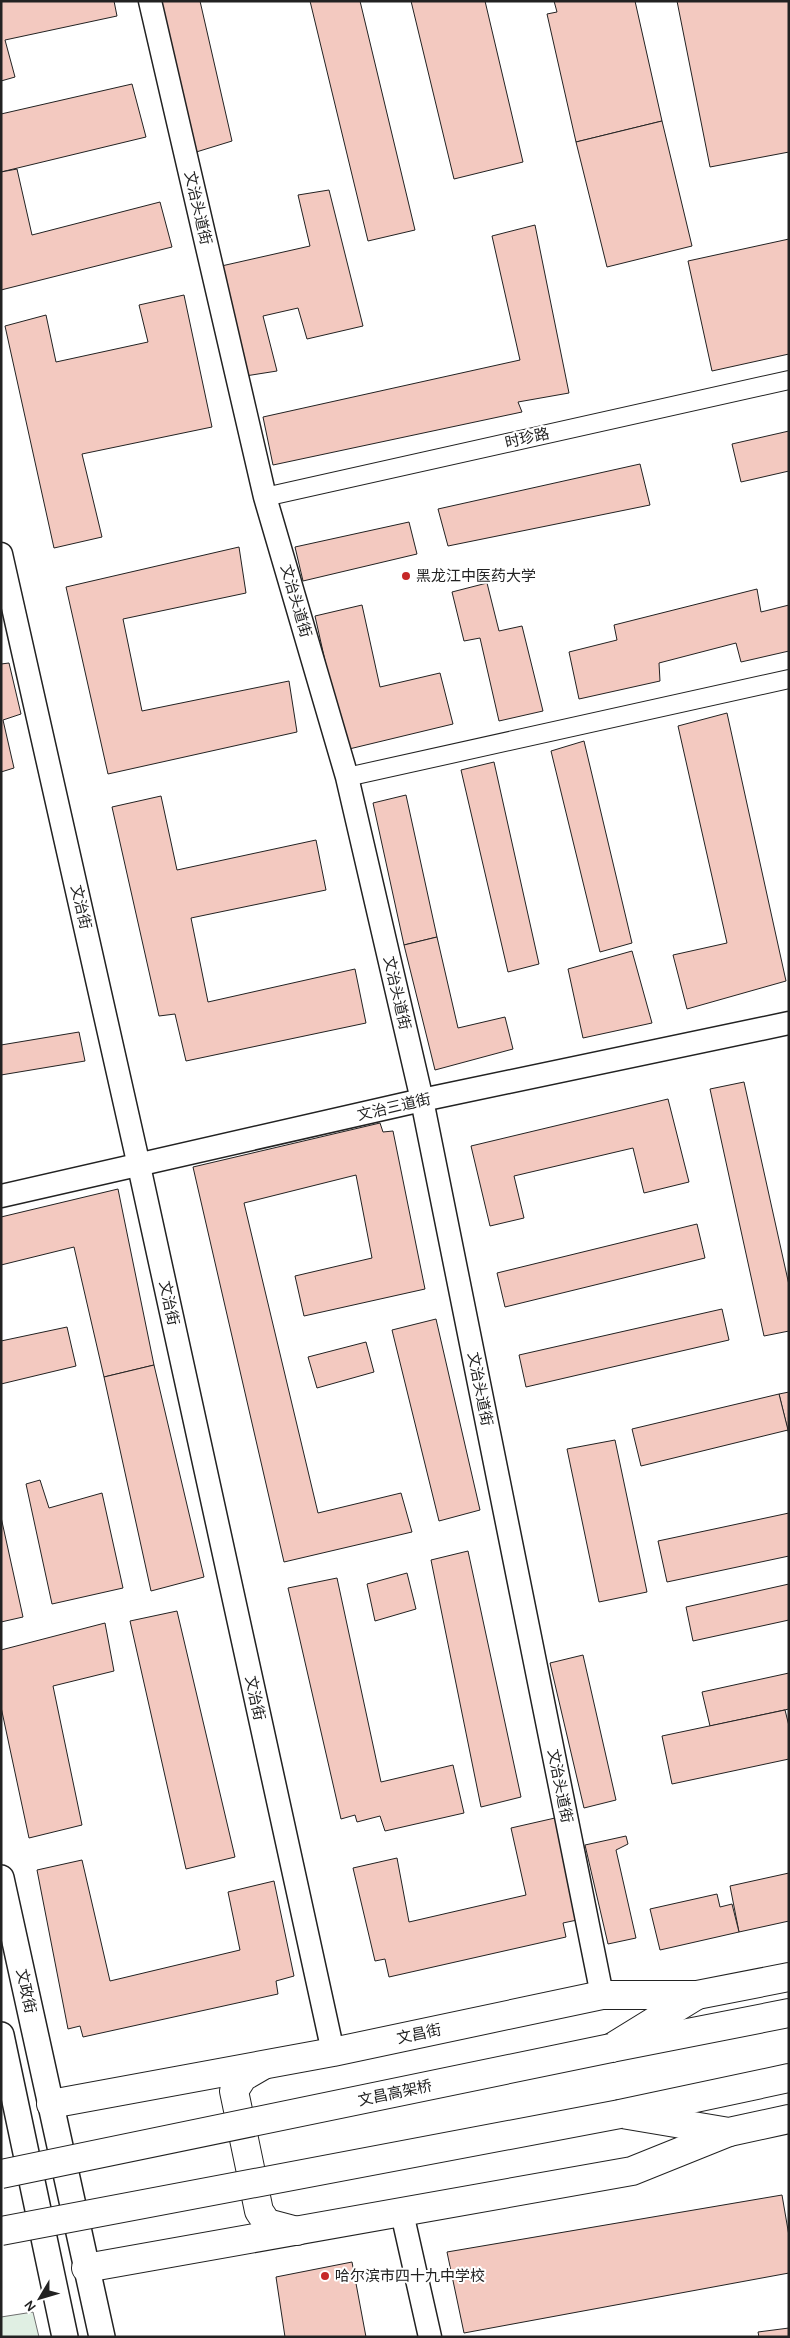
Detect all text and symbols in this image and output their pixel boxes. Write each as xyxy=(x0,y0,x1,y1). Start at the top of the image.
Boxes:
street label: 文治头道街 xyxy=(181,169,215,247)
street label: 时珍路 xyxy=(503,424,551,452)
street label: 文治头道街 xyxy=(277,562,315,640)
place label: 黑龙江中医药大学 xyxy=(416,567,536,585)
marker: 黑龙江中医药大学 xyxy=(400,570,412,582)
street label: 文治街 xyxy=(67,883,95,931)
street label: 文治头道街 xyxy=(380,954,414,1032)
street label: 文治三道街 xyxy=(355,1090,433,1124)
street label: 文治街 xyxy=(156,1279,182,1327)
street label: 文治头道街 xyxy=(464,1350,496,1428)
street label: 文治街 xyxy=(242,1674,268,1722)
street label: 文治头道街 xyxy=(544,1747,576,1825)
street label: 文政街 xyxy=(13,1967,39,2015)
street label: 文昌街 xyxy=(395,2021,443,2047)
street label: 文昌高架桥 xyxy=(356,2076,434,2110)
place label: 哈尔滨市四十九中学校 xyxy=(335,2267,485,2285)
marker: 哈尔滨市四十九中学校 xyxy=(319,2270,331,2282)
north arrow xyxy=(15,2273,65,2323)
text: N xyxy=(20,2297,40,2315)

